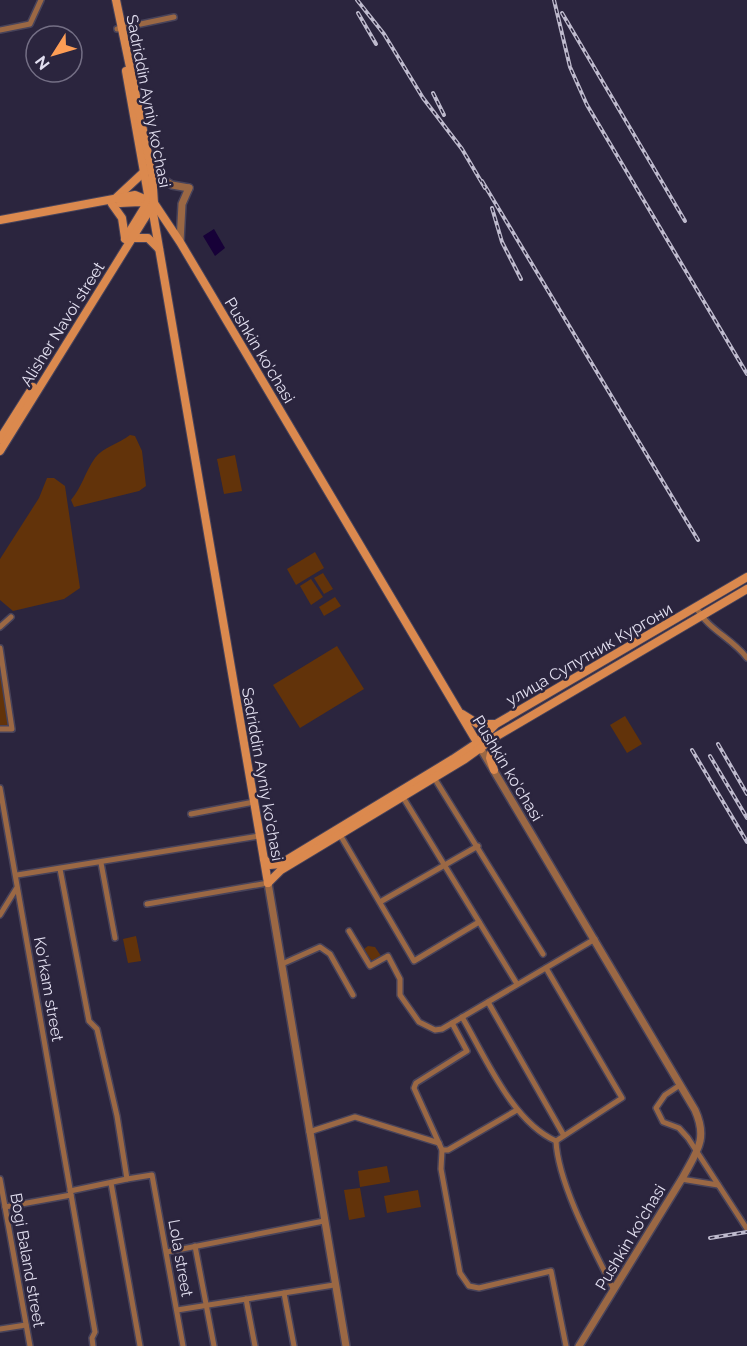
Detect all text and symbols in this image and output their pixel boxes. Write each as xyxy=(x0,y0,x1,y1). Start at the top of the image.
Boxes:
street label: Sadriddin Ayniy ko'chasi xyxy=(122,13,175,189)
north arrow xyxy=(24,24,84,84)
text: N xyxy=(31,52,54,73)
street label: Alisher Navoi street xyxy=(16,258,109,390)
street label: Pushkin ko'chasi xyxy=(221,294,299,407)
street label: улица Супутник Кургони xyxy=(503,599,676,710)
street label: Sadriddin Ayniy ko'chasi xyxy=(238,686,287,862)
street label: Pushkin ko'chasi xyxy=(469,712,547,825)
street label: Ko'rkam street xyxy=(30,935,67,1044)
street label: Pushkin ko'chasi xyxy=(591,1181,669,1294)
street label: Bogi Baland street xyxy=(6,1191,49,1329)
street label: Lola street xyxy=(164,1218,197,1299)

